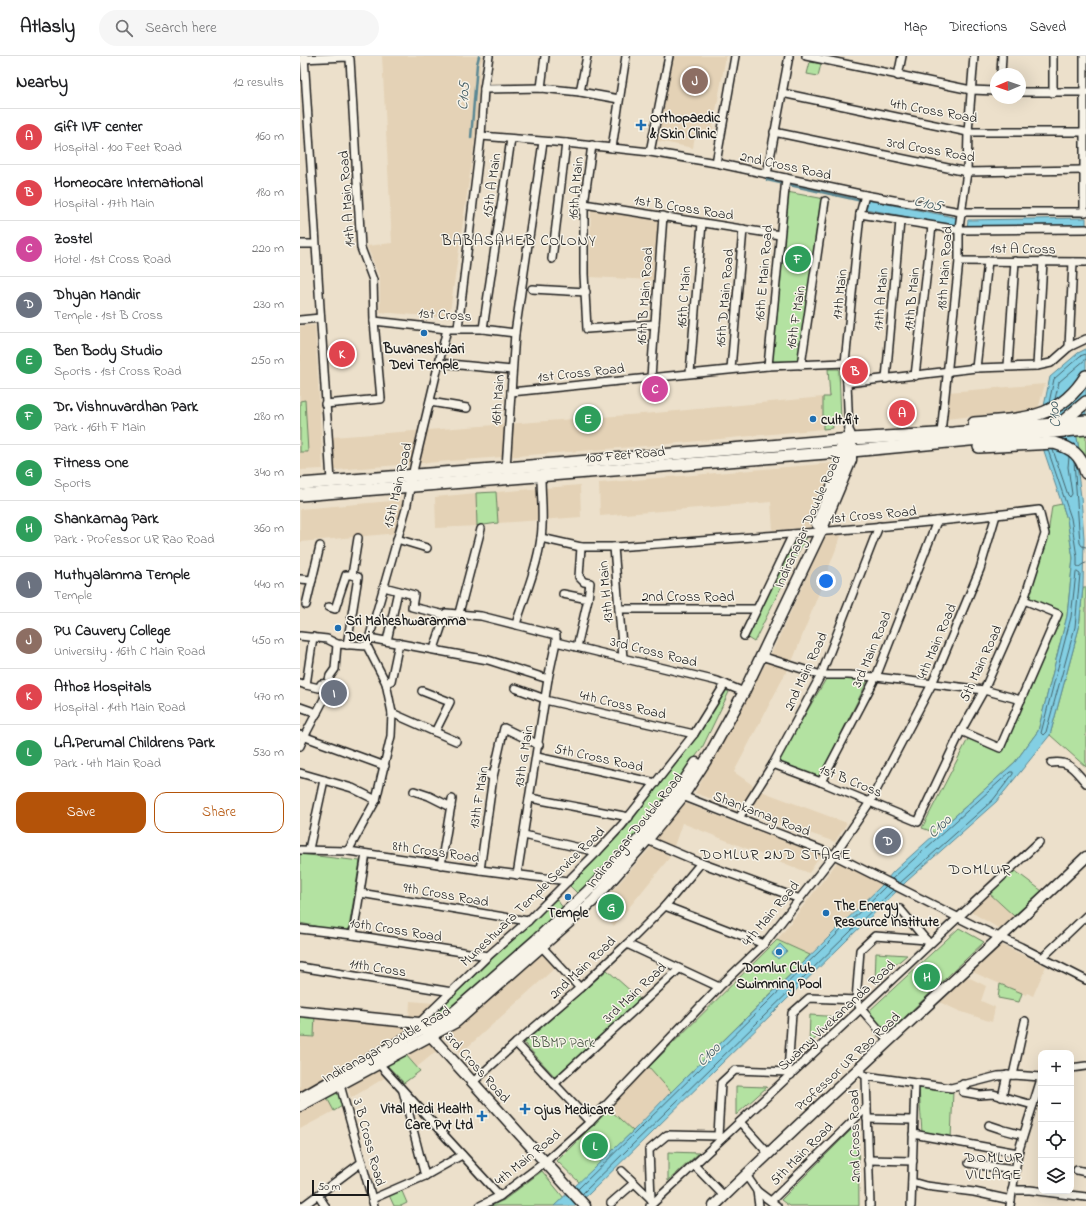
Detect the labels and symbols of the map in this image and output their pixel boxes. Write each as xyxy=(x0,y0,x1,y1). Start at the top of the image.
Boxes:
pin: J xyxy=(682,66,708,96)
north arrow xyxy=(990,68,1026,104)
water label: C105 xyxy=(452,79,476,111)
street label: 4th Cross Road xyxy=(889,93,979,129)
place label: Orthopaedic & Skin Clinic xyxy=(649,108,721,145)
marker: Orthopaedic & Skin Clinic xyxy=(635,119,647,131)
street label: 3rd Cross Road xyxy=(885,132,977,169)
street label: 2nd Cross Road xyxy=(738,147,833,186)
street label: 14th A Main Road xyxy=(334,150,361,248)
street label: 15th A Main xyxy=(478,152,507,219)
street label: 16th A Main xyxy=(563,156,590,220)
street label: 1st B Cross Road xyxy=(633,190,735,227)
water label: C105 xyxy=(912,190,946,218)
street label: 16th E Main Road xyxy=(750,224,779,322)
street label: 18th Main Road xyxy=(932,225,959,311)
district label: BABASAHEB COLONY xyxy=(440,230,597,252)
street label: 1st A Cross xyxy=(990,238,1056,261)
pin: F xyxy=(785,244,811,274)
street label: 16th B Main Road xyxy=(632,246,659,346)
street label: 16th D Main Road xyxy=(711,248,740,348)
street label: 16th C Main xyxy=(672,265,697,329)
street label: 17th B Main xyxy=(899,266,926,332)
street label: 17th A Main xyxy=(868,267,895,331)
street label: 17th Main xyxy=(827,268,854,320)
street label: 16th F Main xyxy=(781,284,812,350)
street label: 1st Cross xyxy=(418,303,472,328)
marker: Buvaneshwari Devi Temple xyxy=(419,328,429,338)
pin: K xyxy=(329,339,355,369)
place label: Buvaneshwari Devi Temple xyxy=(383,339,465,376)
pin: B xyxy=(842,356,868,386)
street label: 1st Cross Road xyxy=(537,358,626,388)
street label: 16th Main xyxy=(486,374,511,426)
pin: C xyxy=(642,374,668,404)
pin: A xyxy=(889,398,915,428)
water label: C100 xyxy=(1042,399,1067,429)
pin: E xyxy=(575,404,601,434)
place label: cult.fit xyxy=(821,410,859,431)
marker: cult.fit xyxy=(808,414,818,424)
street label: 15th Main Road xyxy=(378,441,418,530)
street label: 100 Feet Road xyxy=(584,442,666,469)
street label: Indiranagar Double Road xyxy=(770,452,848,592)
street label: 1st Cross Road xyxy=(829,501,918,530)
street label: 13th H Main xyxy=(593,560,620,624)
your location xyxy=(816,571,836,591)
street label: 2nd Cross Road xyxy=(642,587,734,608)
street label: 4th Main Road xyxy=(912,601,963,683)
street label: 3rd Main Road xyxy=(847,608,898,691)
place label: Sri Maheshwaramma Devi xyxy=(345,611,466,648)
street label: 5th Main Road xyxy=(954,622,1008,705)
marker: Sri Maheshwaramma Devi xyxy=(333,623,343,633)
street label: 2nd Main Road xyxy=(779,629,834,714)
street label: 3rd Cross Road xyxy=(608,632,699,673)
pin: I xyxy=(321,678,347,708)
street label: 4th Cross Road xyxy=(577,685,668,726)
street label: 13th G Main xyxy=(509,723,540,789)
street label: 5th Cross Road xyxy=(552,739,645,778)
street label: 1st B Cross xyxy=(816,759,885,804)
street label: 13th F Main xyxy=(464,764,495,830)
street label: Indiranagar Double Road xyxy=(582,768,689,894)
street label: Shankarnag Road xyxy=(709,786,813,844)
water label: C100 xyxy=(923,809,958,844)
street label: Muneshwara Temple Service Road xyxy=(456,823,608,969)
pin: D xyxy=(875,826,901,856)
street label: 8th Cross Road xyxy=(391,836,481,869)
district label: DOMLUR 2ND STAGE xyxy=(699,844,852,866)
district label: DOMLUR xyxy=(948,858,1011,882)
street label: 4th Main Road xyxy=(737,876,805,951)
street label: 9th Cross Road xyxy=(401,878,490,913)
marker: Temple xyxy=(563,892,573,902)
pin: G xyxy=(598,892,624,922)
place label: The Energy Resource Institute xyxy=(833,896,940,933)
place label: Temple xyxy=(548,904,588,920)
marker: The Energy Resource Institute xyxy=(821,908,831,918)
street label: 10th Cross Road xyxy=(348,913,443,948)
street label: 2nd Main Road xyxy=(545,931,621,1005)
marker: Domlur Club Swimming Pool xyxy=(774,947,784,957)
street label: 11th Cross xyxy=(348,954,408,983)
street label: Swamy Vivekananda Road xyxy=(773,956,901,1077)
street label: 3rd Main Road xyxy=(598,958,672,1028)
place label: Domlur Club Swimming Pool xyxy=(736,958,822,997)
pin: H xyxy=(914,962,940,992)
street label: Indiranagar Double Road xyxy=(319,1001,455,1090)
street label: Professor UR Rao Road xyxy=(791,1007,906,1117)
street label: 3rd Cross Road xyxy=(439,1028,515,1108)
park label: BBMP Park xyxy=(530,1033,596,1054)
water label: C100 xyxy=(692,1037,727,1072)
street label: 2nd Cross Road xyxy=(844,1089,867,1183)
street label: 3 B Cross Road xyxy=(347,1096,390,1189)
place label: Vital Medi Health Care Pvt Ltd xyxy=(380,1099,473,1136)
place label: Ojus Medicare xyxy=(534,1100,615,1121)
marker: Ojus Medicare xyxy=(519,1103,531,1115)
marker: Vital Medi Health Care Pvt Ltd xyxy=(476,1110,488,1122)
street label: 5th Main Road xyxy=(766,1117,839,1191)
street label: 4th Main Road xyxy=(490,1125,566,1192)
pin: L xyxy=(582,1131,608,1161)
district label: DOMLUR VILLAGE xyxy=(963,1147,1024,1186)
scale bar xyxy=(312,1178,369,1197)

